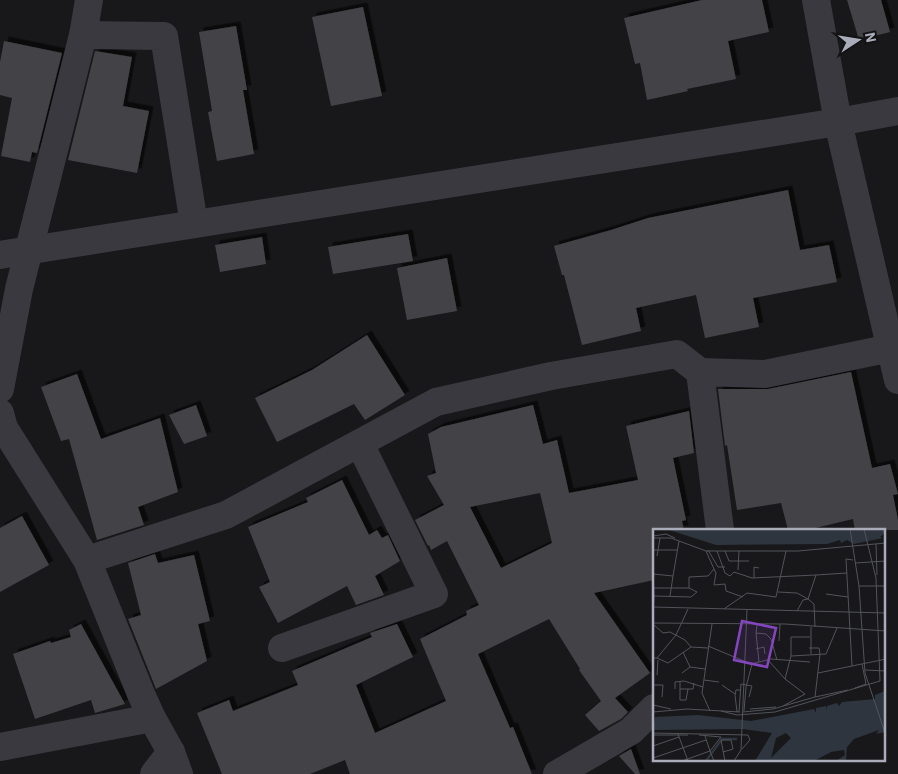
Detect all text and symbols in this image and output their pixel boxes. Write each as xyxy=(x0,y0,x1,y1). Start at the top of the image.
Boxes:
north arrow xyxy=(833,15,883,65)
text: N xyxy=(861,30,881,44)
inset map xyxy=(653,529,886,762)

